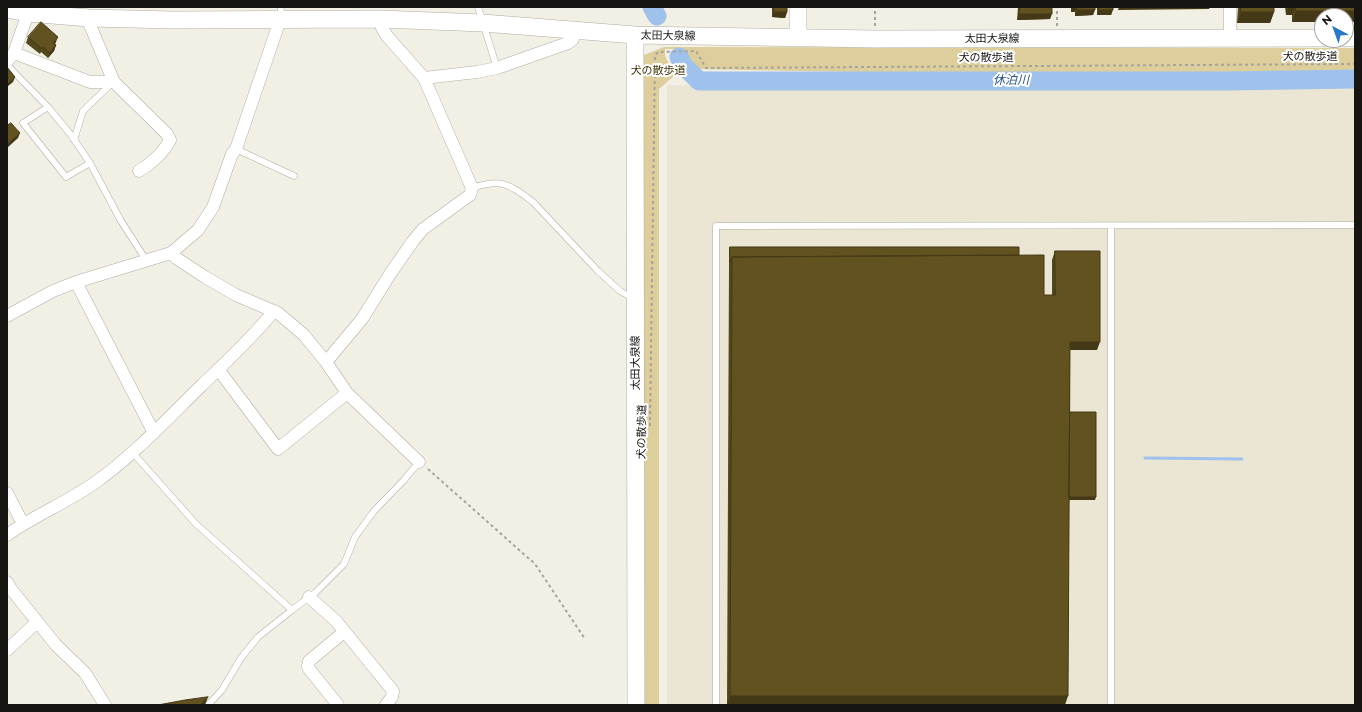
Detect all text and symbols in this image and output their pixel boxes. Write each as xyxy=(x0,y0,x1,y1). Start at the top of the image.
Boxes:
north arrow xyxy=(1314,8,1354,48)
text: N xyxy=(1319,12,1335,28)
street label: 太田大泉線 xyxy=(640,29,696,43)
street label: 太田大泉線 xyxy=(965,32,1019,46)
street label: 犬の散歩道 xyxy=(1283,50,1337,64)
street label: 犬の散歩道 xyxy=(959,51,1013,65)
park label: 犬の散歩道 xyxy=(631,64,685,78)
water label: 休泊川 xyxy=(993,73,1029,87)
street label: 太田大泉線 xyxy=(629,336,643,390)
street label: 犬の散歩道 xyxy=(635,404,649,460)

